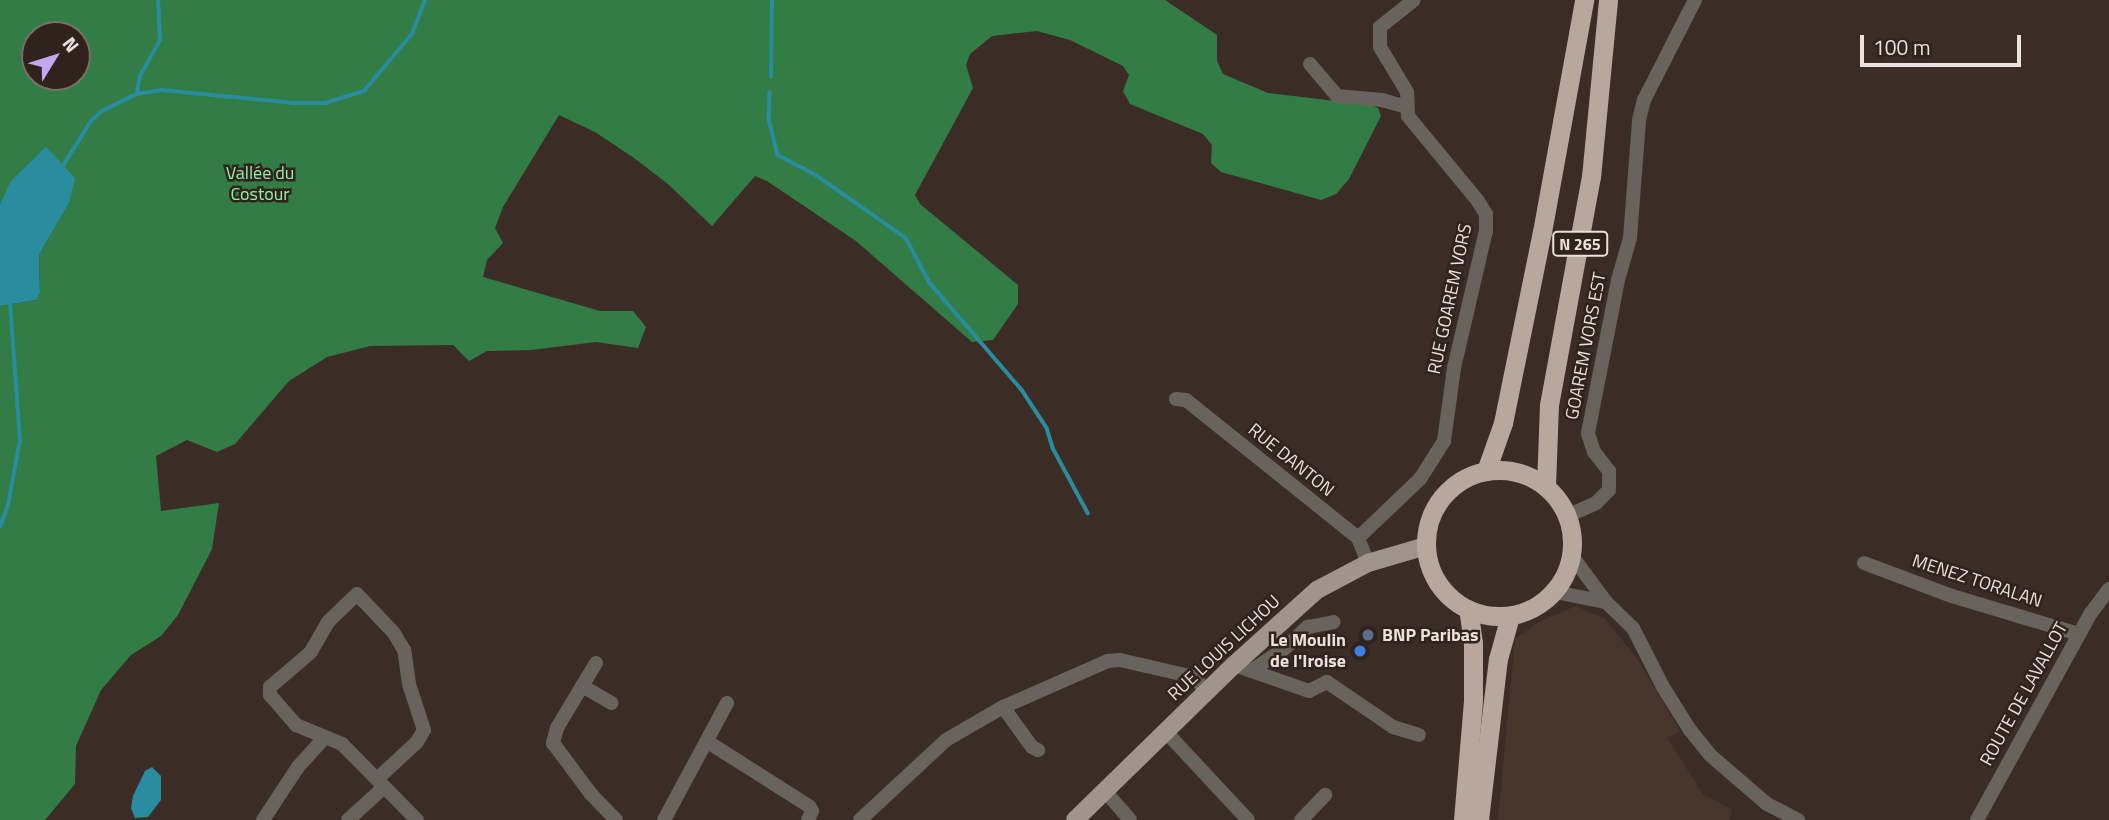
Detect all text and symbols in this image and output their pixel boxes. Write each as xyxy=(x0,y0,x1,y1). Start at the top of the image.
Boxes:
north arrow xyxy=(21,21,91,91)
scale bar xyxy=(1864,21,2025,65)
text: N xyxy=(56,30,87,58)
text: 100 m xyxy=(1873,31,1930,63)
park label: Vallée du Costour xyxy=(226,163,294,206)
street label: RUE GOAREM VORS xyxy=(1424,222,1476,376)
road number: N 265 xyxy=(1552,232,1608,256)
street label: GOAREM VORS EST xyxy=(1561,270,1611,422)
street label: RUE DANTON xyxy=(1244,419,1338,501)
street label: MENEZ TORALAN xyxy=(1909,550,2045,612)
street label: RUE LOUIS LICHOU xyxy=(1164,591,1284,705)
street label: ROUTE DE LAVALLOT xyxy=(1976,618,2072,770)
place label: BNP Paribas xyxy=(1382,624,1479,646)
marker: BNP Paribas xyxy=(1360,627,1376,643)
place label: Le Moulin de l'Iroise xyxy=(1270,630,1346,672)
marker: Le Moulin de l'Iroise xyxy=(1352,643,1368,659)

